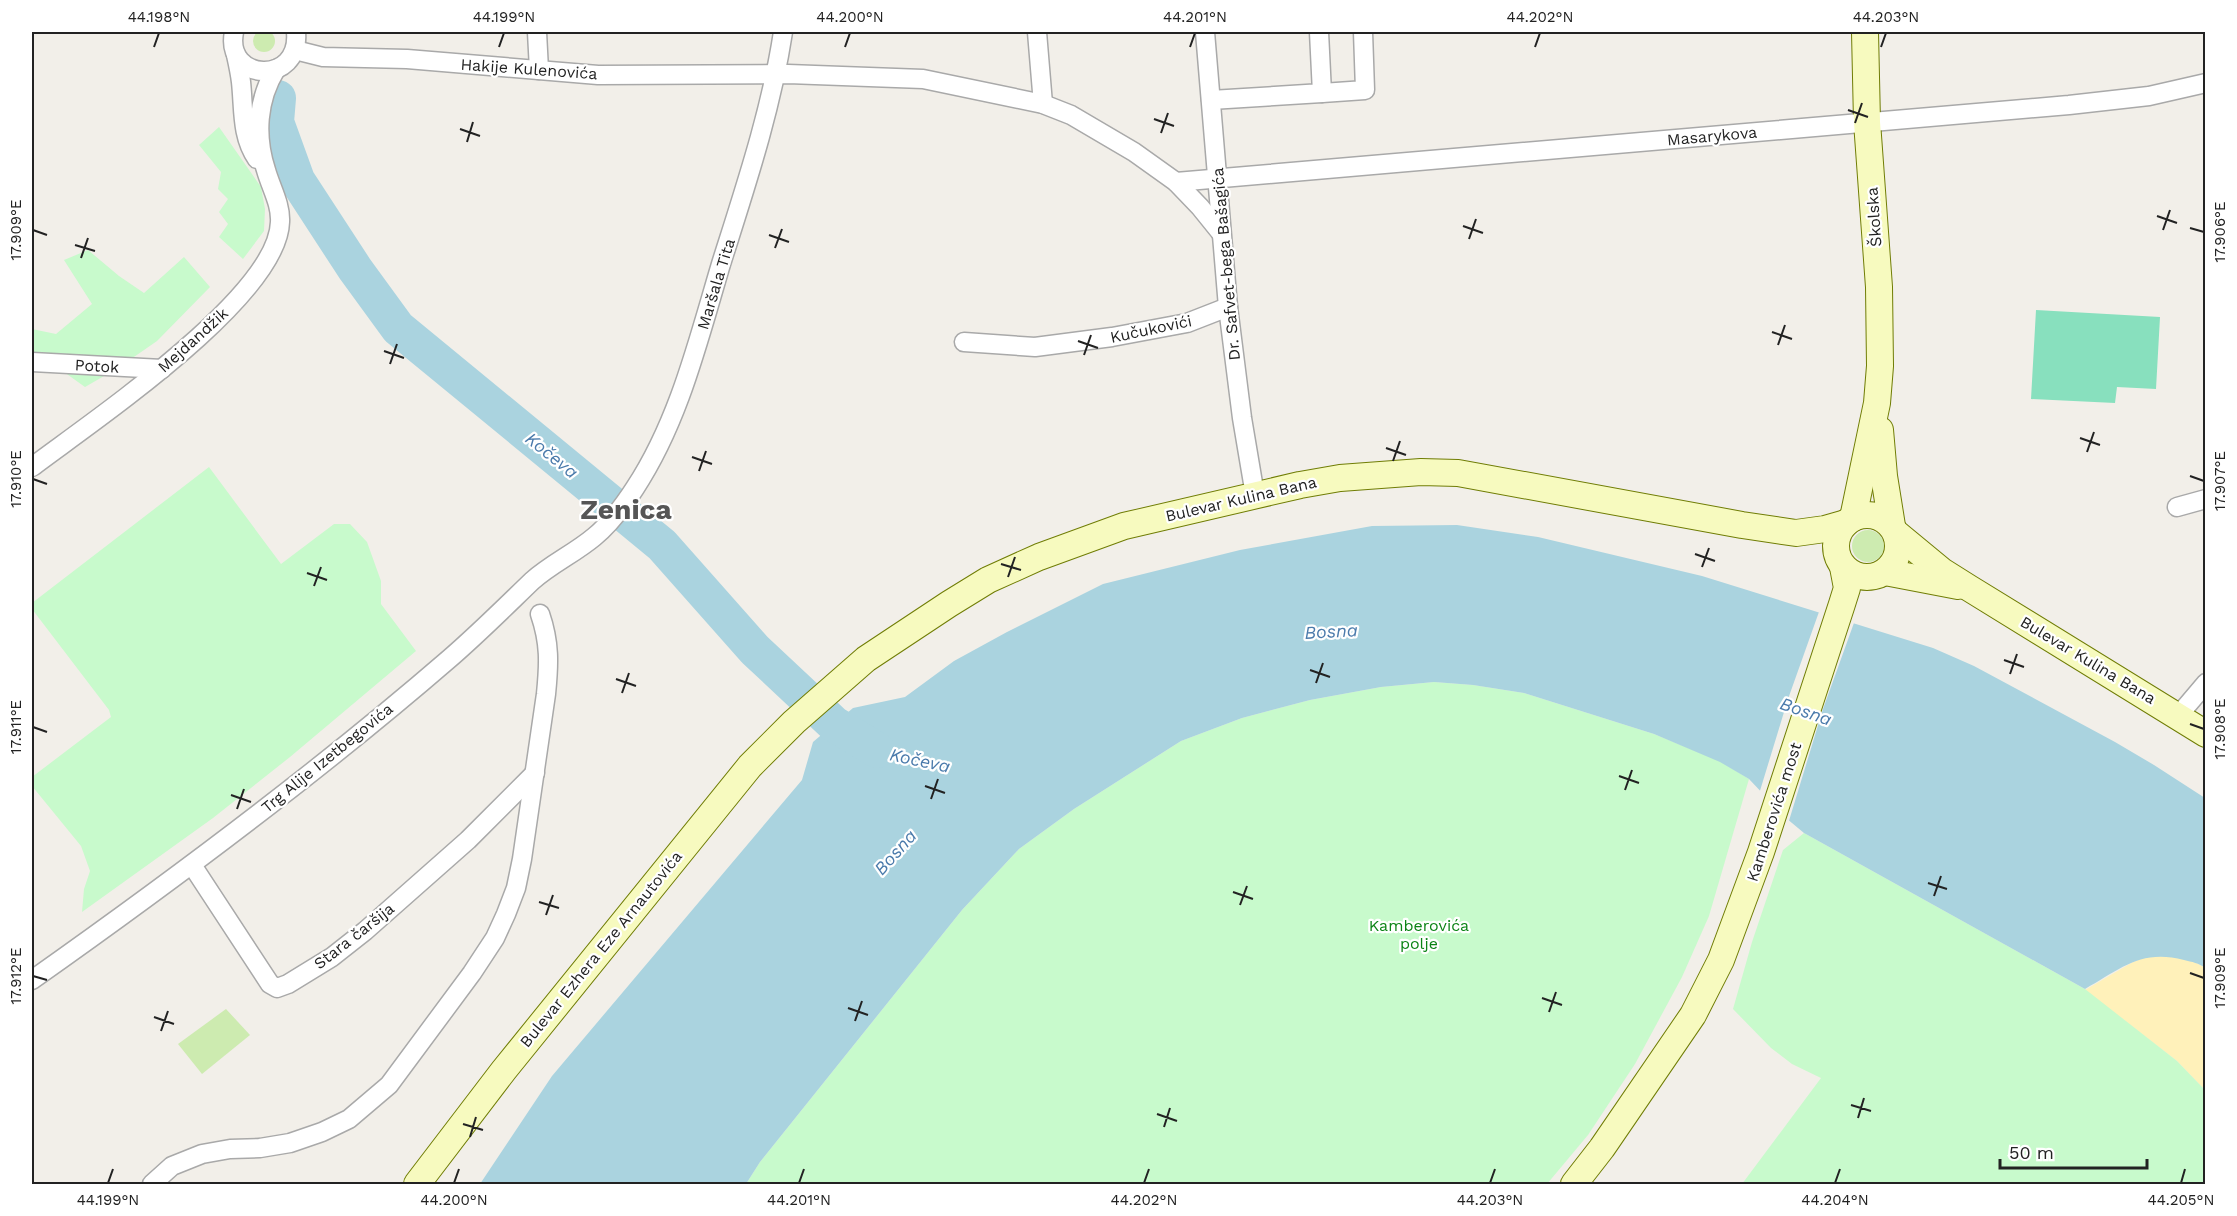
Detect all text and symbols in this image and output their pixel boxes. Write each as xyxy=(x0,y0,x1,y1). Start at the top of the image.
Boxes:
text: 44.198°N xyxy=(128,8,190,26)
text: 44.199°N xyxy=(473,8,535,26)
text: 44.200°N xyxy=(816,8,884,26)
text: 44.201°N xyxy=(1163,8,1227,26)
text: 44.202°N xyxy=(1507,8,1573,26)
text: 44.203°N xyxy=(1853,8,1919,26)
street label: Hakije Kulenovića xyxy=(460,55,598,83)
street label: Masarykova xyxy=(1666,123,1758,149)
street label: Dr. Safvet-bega Bašagića xyxy=(1208,167,1244,361)
street label: Školska xyxy=(1862,186,1886,248)
text: 17.909°E xyxy=(7,199,25,261)
text: 17.906°E xyxy=(2211,202,2229,263)
street label: Maršala Tita xyxy=(693,236,739,332)
street label: Mejdandžik xyxy=(154,304,232,376)
street label: Kučukovići xyxy=(1108,311,1194,347)
street label: Potok xyxy=(74,355,120,377)
water label: Kočeva xyxy=(522,428,582,482)
text: 17.910°E xyxy=(7,450,25,508)
text: 17.907°E xyxy=(2211,451,2229,511)
street label: Bulevar Kulina Bana xyxy=(1164,472,1318,526)
district label: Zenica xyxy=(580,493,672,526)
street label: Bulevar Kulina Bana xyxy=(2017,612,2159,708)
water label: Bosna xyxy=(1304,619,1358,643)
water label: Bosna xyxy=(1777,692,1835,730)
text: 17.908°E xyxy=(2211,698,2229,760)
street label: Trg Alije Izetbegovića xyxy=(258,699,396,817)
text: 17.911°E xyxy=(7,700,25,754)
street label: Kamberovića most xyxy=(1743,740,1806,884)
water label: Kočeva xyxy=(888,743,952,777)
water label: Bosna xyxy=(869,825,921,879)
street label: Bulevar Ezhera Eze Arnautovića xyxy=(516,847,686,1051)
street label: Stara čaršija xyxy=(310,899,398,973)
park label: Kamberovića polje xyxy=(1369,916,1469,953)
text: 17.912°E xyxy=(7,947,25,1005)
text: 17.909°E xyxy=(2211,947,2229,1009)
scale bar xyxy=(2000,1132,2147,1170)
text: 50 m xyxy=(2009,1142,2054,1163)
text: 44.199°N xyxy=(77,1191,139,1209)
text: 44.200°N xyxy=(420,1191,488,1209)
text: 44.201°N xyxy=(767,1191,831,1209)
text: 44.202°N xyxy=(1111,1191,1177,1209)
text: 44.203°N xyxy=(1457,1191,1523,1209)
text: 44.204°N xyxy=(1801,1191,1869,1209)
text: 44.205°N xyxy=(2148,1191,2214,1209)

